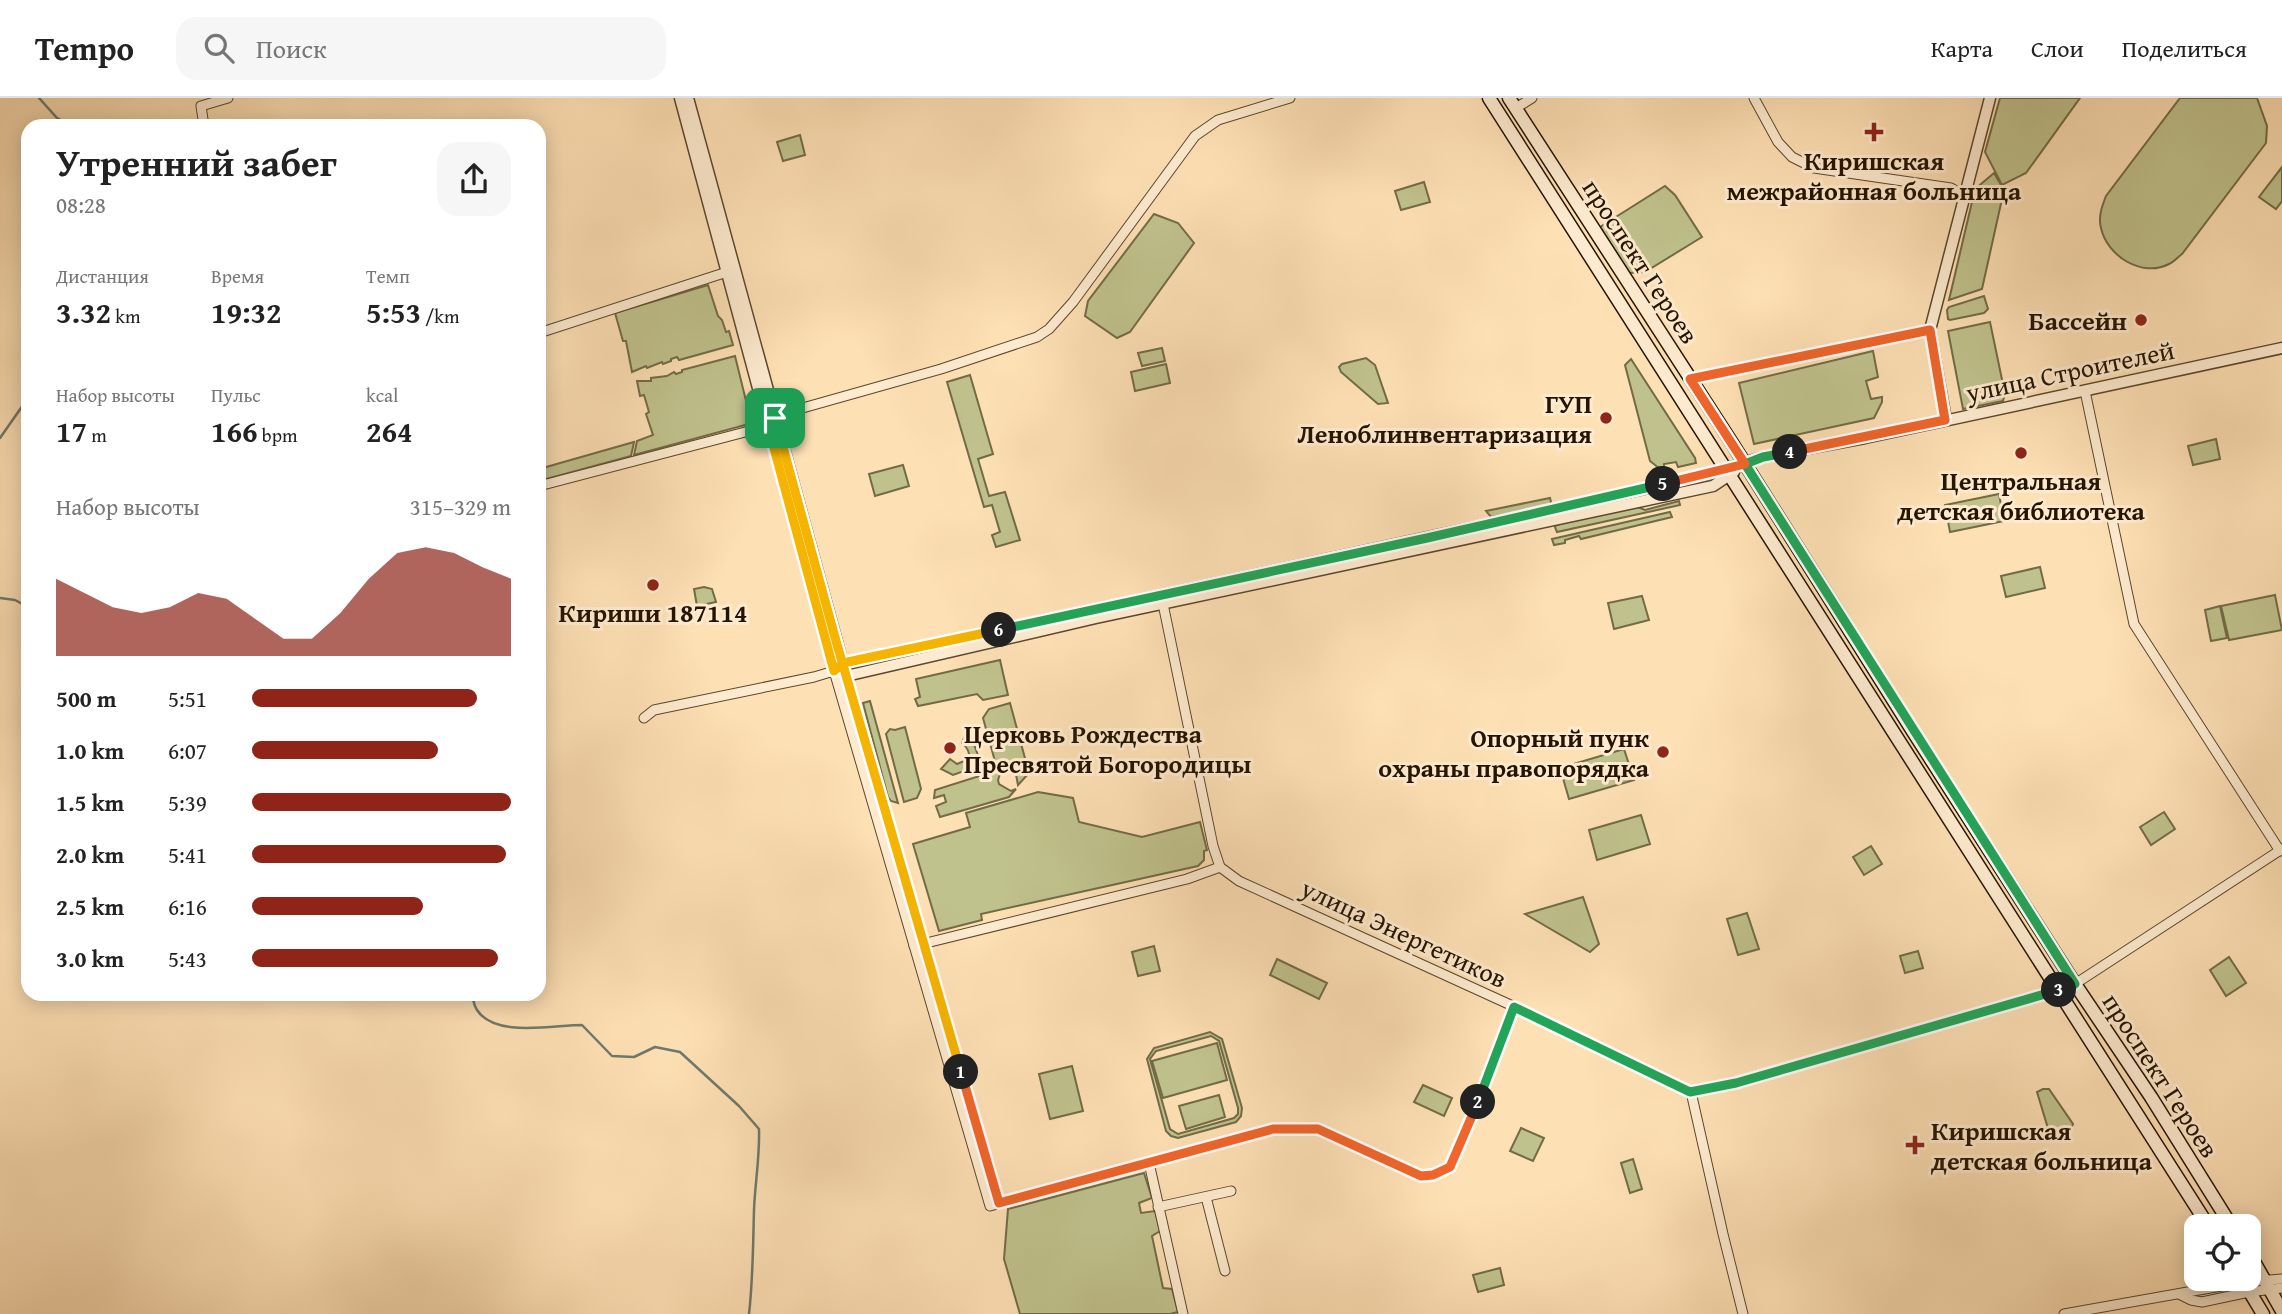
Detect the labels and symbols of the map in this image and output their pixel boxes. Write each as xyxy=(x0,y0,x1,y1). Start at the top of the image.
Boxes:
marker: Киришская межрайонная больница xyxy=(1864,122,1884,142)
place label: Киришская межрайонная больница xyxy=(1727,141,2022,210)
street label: проспект Героев xyxy=(1573,171,1709,351)
place label: Бассейн xyxy=(2029,301,2127,340)
marker: Бассейн xyxy=(2133,312,2149,328)
street label: улица Строителей xyxy=(1961,330,2178,412)
place label: ГУП Леноблинвентаризация xyxy=(1297,384,1592,453)
pin xyxy=(745,388,805,448)
marker: ГУП Леноблинвентаризация xyxy=(1598,410,1614,426)
pin: 4 xyxy=(1772,434,1808,470)
marker: Центральная детская библиотека xyxy=(2013,445,2029,461)
place label: Центральная детская библиотека xyxy=(1897,461,2145,530)
pin: 5 xyxy=(1646,466,1680,502)
marker: Кириши 187114 xyxy=(645,577,661,593)
place label: Кириши 187114 xyxy=(559,593,747,632)
pin: 6 xyxy=(982,612,1016,648)
place label: Церковь Рождества Пресвятой Богородицы xyxy=(964,714,1251,783)
place label: Опорный пунк охраны правопорядка xyxy=(1378,718,1650,787)
marker: Церковь Рождества Пресвятой Богородицы xyxy=(942,740,958,756)
marker: Опорный пунк охраны правопорядка xyxy=(1655,744,1671,760)
street label: улица Энергетиков xyxy=(1294,868,1513,998)
pin: 3 xyxy=(2042,972,2076,1008)
street label: проспект Героев xyxy=(2093,985,2229,1165)
pin: 1 xyxy=(944,1054,978,1090)
pin: 2 xyxy=(1460,1084,1496,1119)
place label: Киришская детская больница xyxy=(1931,1111,2153,1180)
marker: Киришская детская больница xyxy=(1905,1135,1925,1155)

